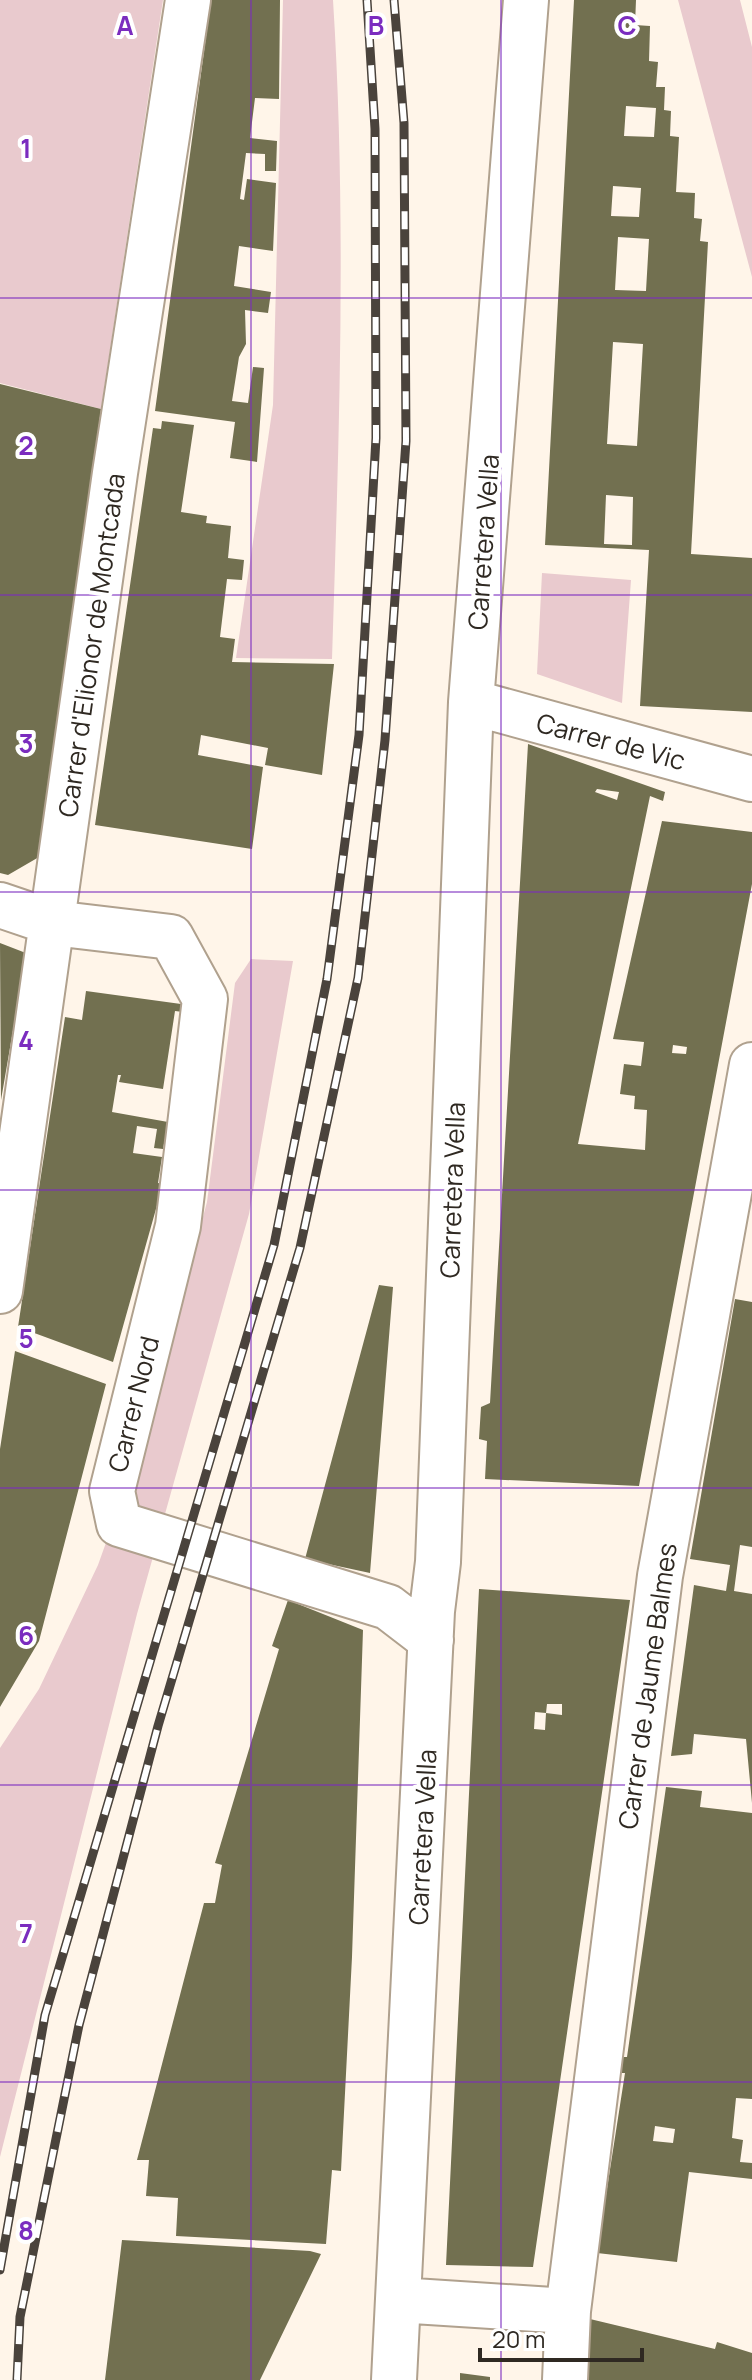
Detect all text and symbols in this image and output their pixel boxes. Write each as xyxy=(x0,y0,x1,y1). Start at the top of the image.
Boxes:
text: A xyxy=(116,7,134,43)
text: B xyxy=(368,7,384,43)
text: C xyxy=(617,7,637,43)
text: 1 xyxy=(20,130,32,166)
text: 2 xyxy=(18,427,34,463)
street label: Carretera Vella xyxy=(459,453,507,631)
street label: Carrer d'Elionor de Montcada xyxy=(49,471,133,819)
street label: Carrer de Vic xyxy=(533,704,689,778)
text: 3 xyxy=(18,725,34,761)
text: 4 xyxy=(18,1022,34,1058)
street label: Carretera Vella xyxy=(431,1101,473,1279)
text: 5 xyxy=(18,1320,34,1356)
street label: Carrer Nord xyxy=(99,1332,167,1476)
street label: Carrer de Jaume Balmes xyxy=(609,1541,685,1831)
text: 6 xyxy=(18,1617,34,1653)
street label: Carretera Vella xyxy=(399,1748,445,1926)
text: 7 xyxy=(19,1915,33,1951)
text: 8 xyxy=(18,2212,34,2248)
scale bar xyxy=(480,2312,642,2362)
text: 20 m xyxy=(492,2322,545,2355)

